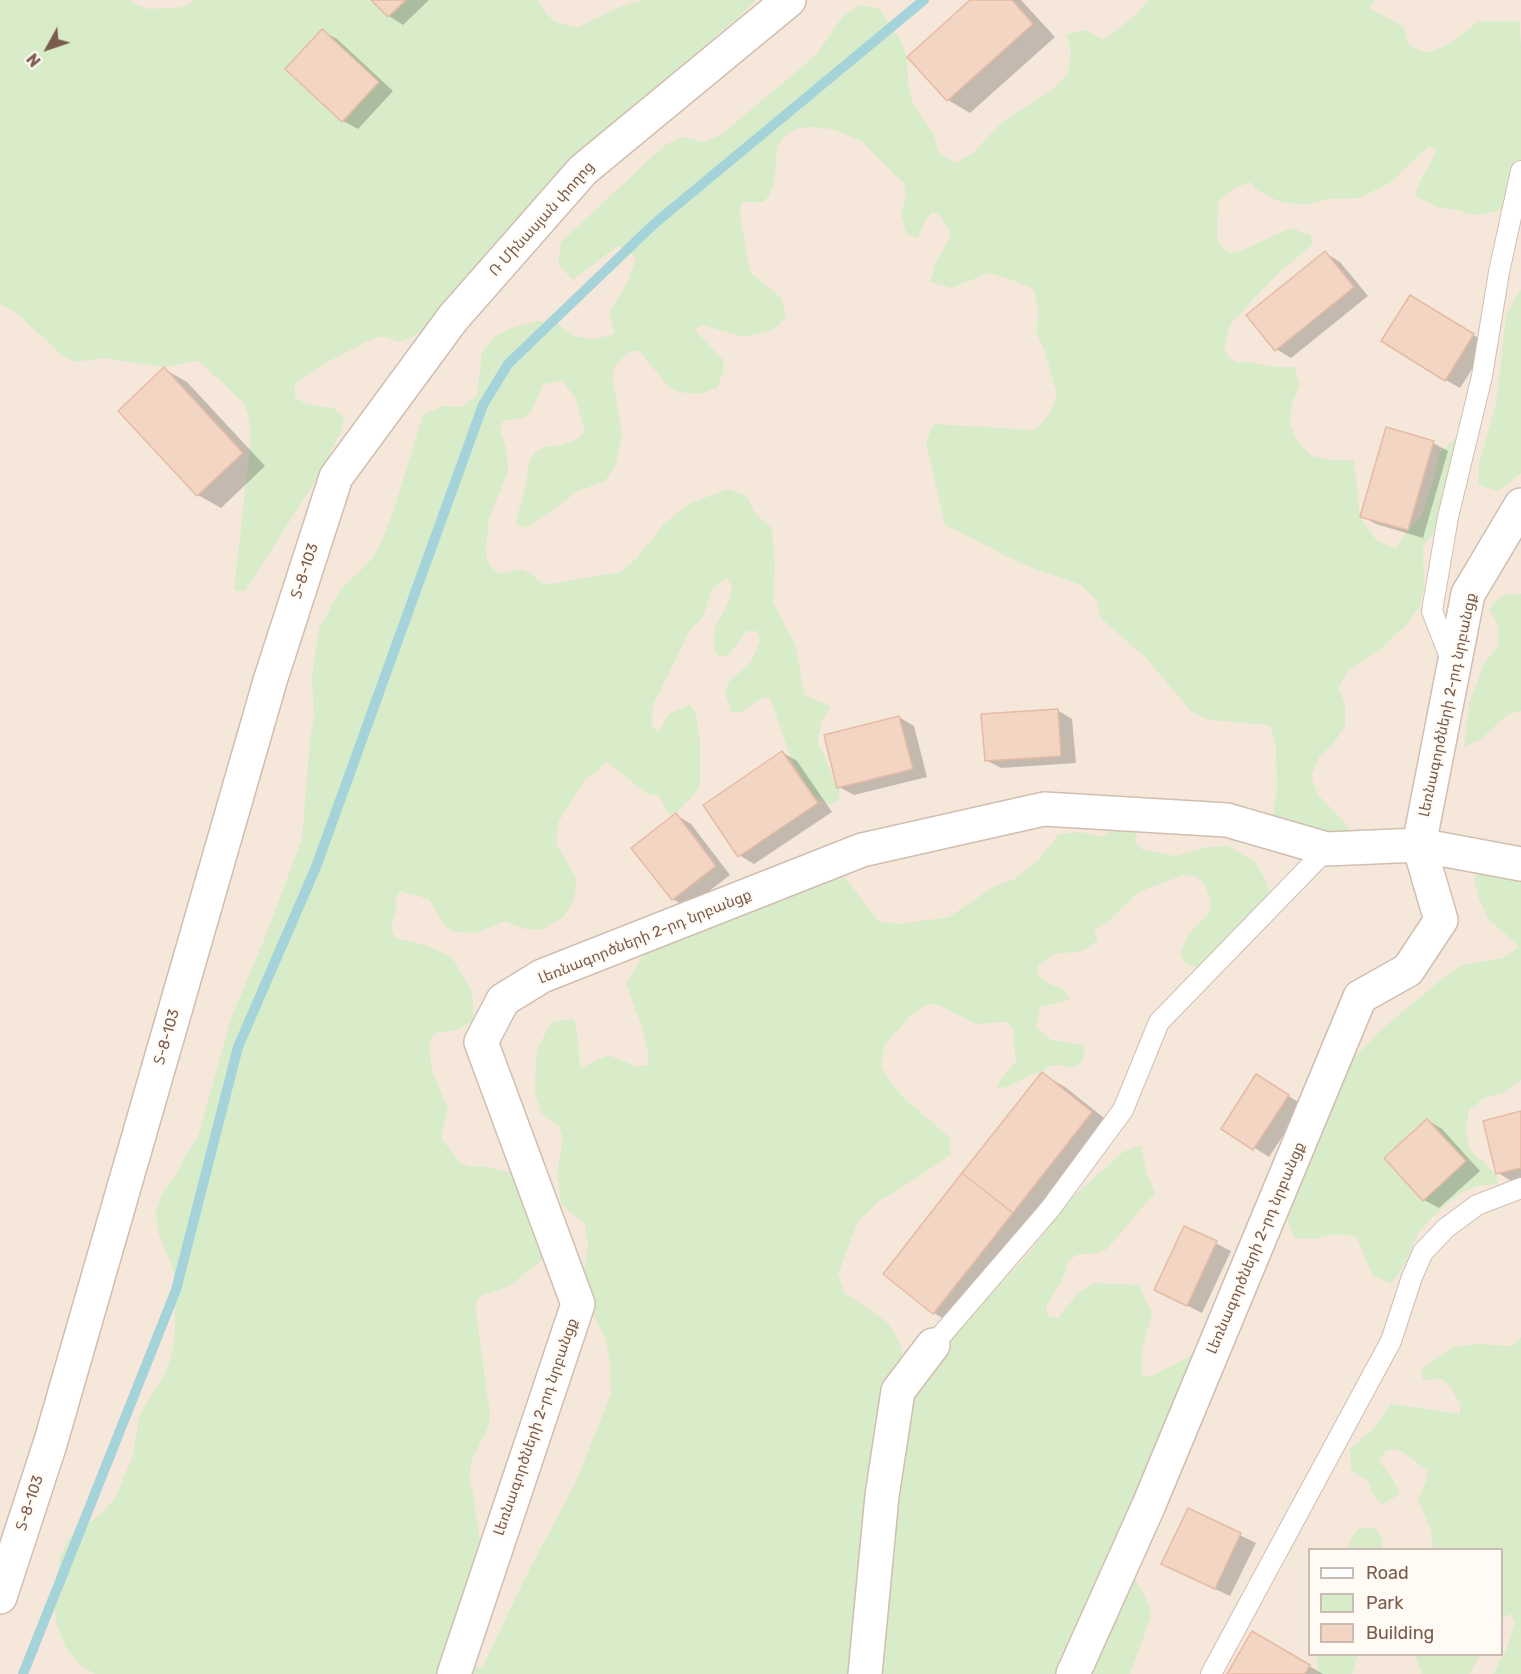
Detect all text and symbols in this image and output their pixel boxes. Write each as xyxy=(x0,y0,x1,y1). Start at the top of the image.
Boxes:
north arrow xyxy=(18,18,78,78)
text: N xyxy=(23,49,45,70)
street label: Ռ Մինասյան փողոց xyxy=(486,158,598,280)
street label: Տ-8-103 xyxy=(288,541,322,601)
street label: Լեռնագործների 2-րդ նրբանցք xyxy=(1415,591,1481,819)
street label: Լեռնագործների 2-րդ նրբանցք xyxy=(536,886,754,988)
street label: Տ-8-103 xyxy=(150,1007,184,1067)
street label: Լեռնագործների 2-րդ նրբանցք xyxy=(1203,1139,1309,1357)
street label: Լեռնագործների 2-րդ նրբանցք xyxy=(490,1316,582,1538)
street label: Տ-8-103 xyxy=(13,1473,47,1533)
legend xyxy=(1308,1548,1503,1656)
text: Road xyxy=(1366,1562,1409,1584)
text: Park xyxy=(1366,1592,1403,1614)
text: Building xyxy=(1366,1622,1434,1644)

